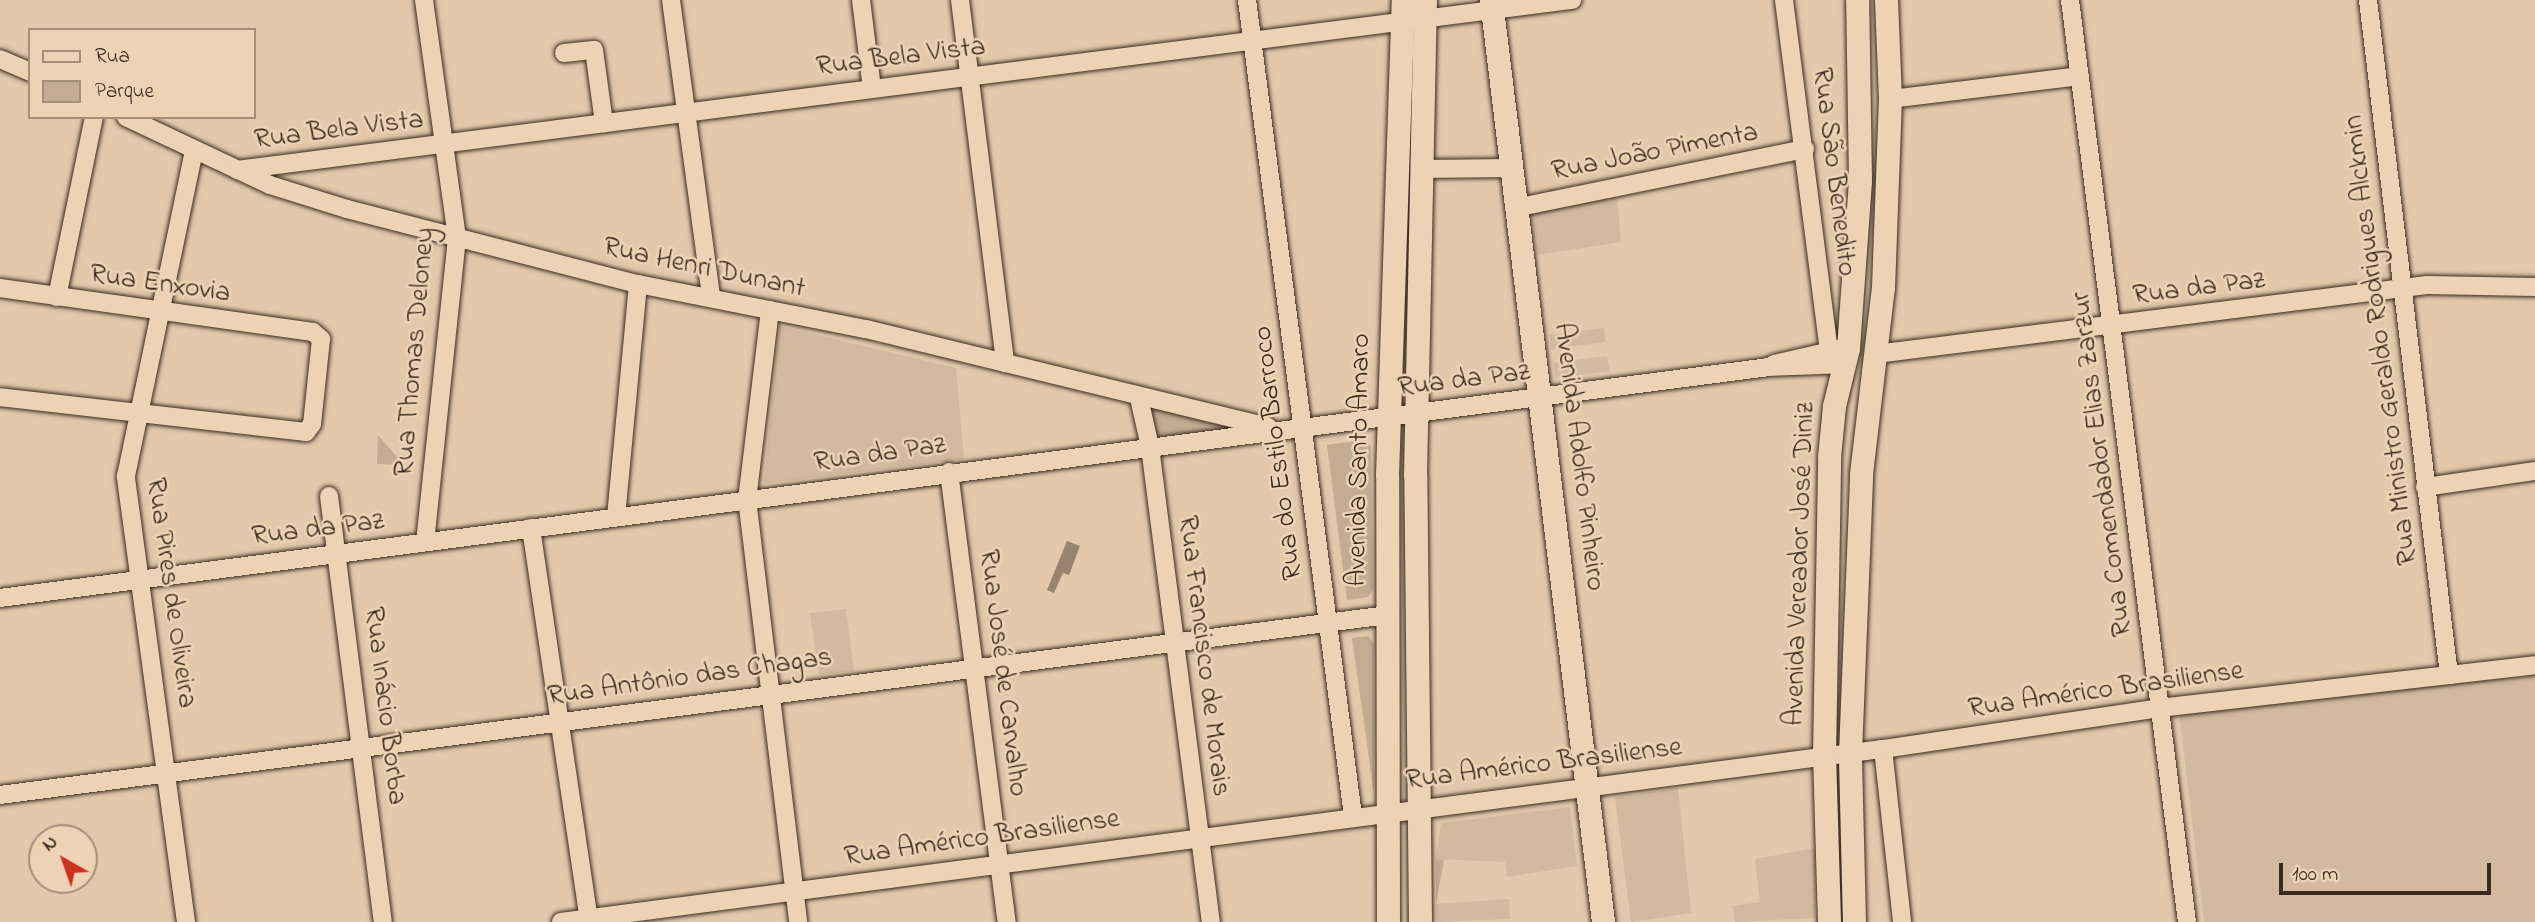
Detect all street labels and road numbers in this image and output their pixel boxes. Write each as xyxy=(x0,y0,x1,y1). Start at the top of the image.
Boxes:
street label: Rua Bela Vista xyxy=(815,31,987,85)
street label: Rua São Benedito xyxy=(1804,66,1862,278)
street label: Rua Bela Vista xyxy=(253,104,425,158)
street label: Rua Ministro Geraldo Rodrigues Alckmin xyxy=(2338,113,2426,567)
street label: Rua João Pimenta xyxy=(1549,117,1761,189)
street label: Rua Thomas Deloney xyxy=(388,226,444,478)
street label: Rua Henri Dunant xyxy=(600,231,808,307)
street label: Rua Enxovia xyxy=(88,259,232,311)
street label: Rua da Paz xyxy=(2131,264,2267,314)
street label: Rua Comendador Elias Zarzur xyxy=(2065,289,2141,639)
street label: Avenida Adolfo Pinheiro xyxy=(1545,321,1611,593)
street label: Rua do Estilo Barroco xyxy=(1247,324,1311,582)
street label: Avenida Santo Amaro xyxy=(1341,333,1379,587)
street label: Rua da Paz xyxy=(1396,356,1532,406)
street label: Avenida Vereador José Diniz xyxy=(1779,401,1823,727)
street label: Rua da Paz xyxy=(812,429,948,481)
street label: Rua Pires de Oliveira xyxy=(137,476,203,710)
street label: Rua da Paz xyxy=(250,505,386,555)
street label: Rua Francisco de Morais xyxy=(1169,514,1237,798)
street label: Rua José de Carvalho xyxy=(970,548,1034,798)
street label: Rua Inácio Borba xyxy=(355,605,413,807)
street label: Rua Antônio das Chagas xyxy=(546,641,834,715)
street label: Rua Américo Brasiliense xyxy=(1966,655,2246,727)
street label: Rua Américo Brasiliense xyxy=(1404,731,1684,799)
street label: Rua Américo Brasiliense xyxy=(842,803,1122,875)

